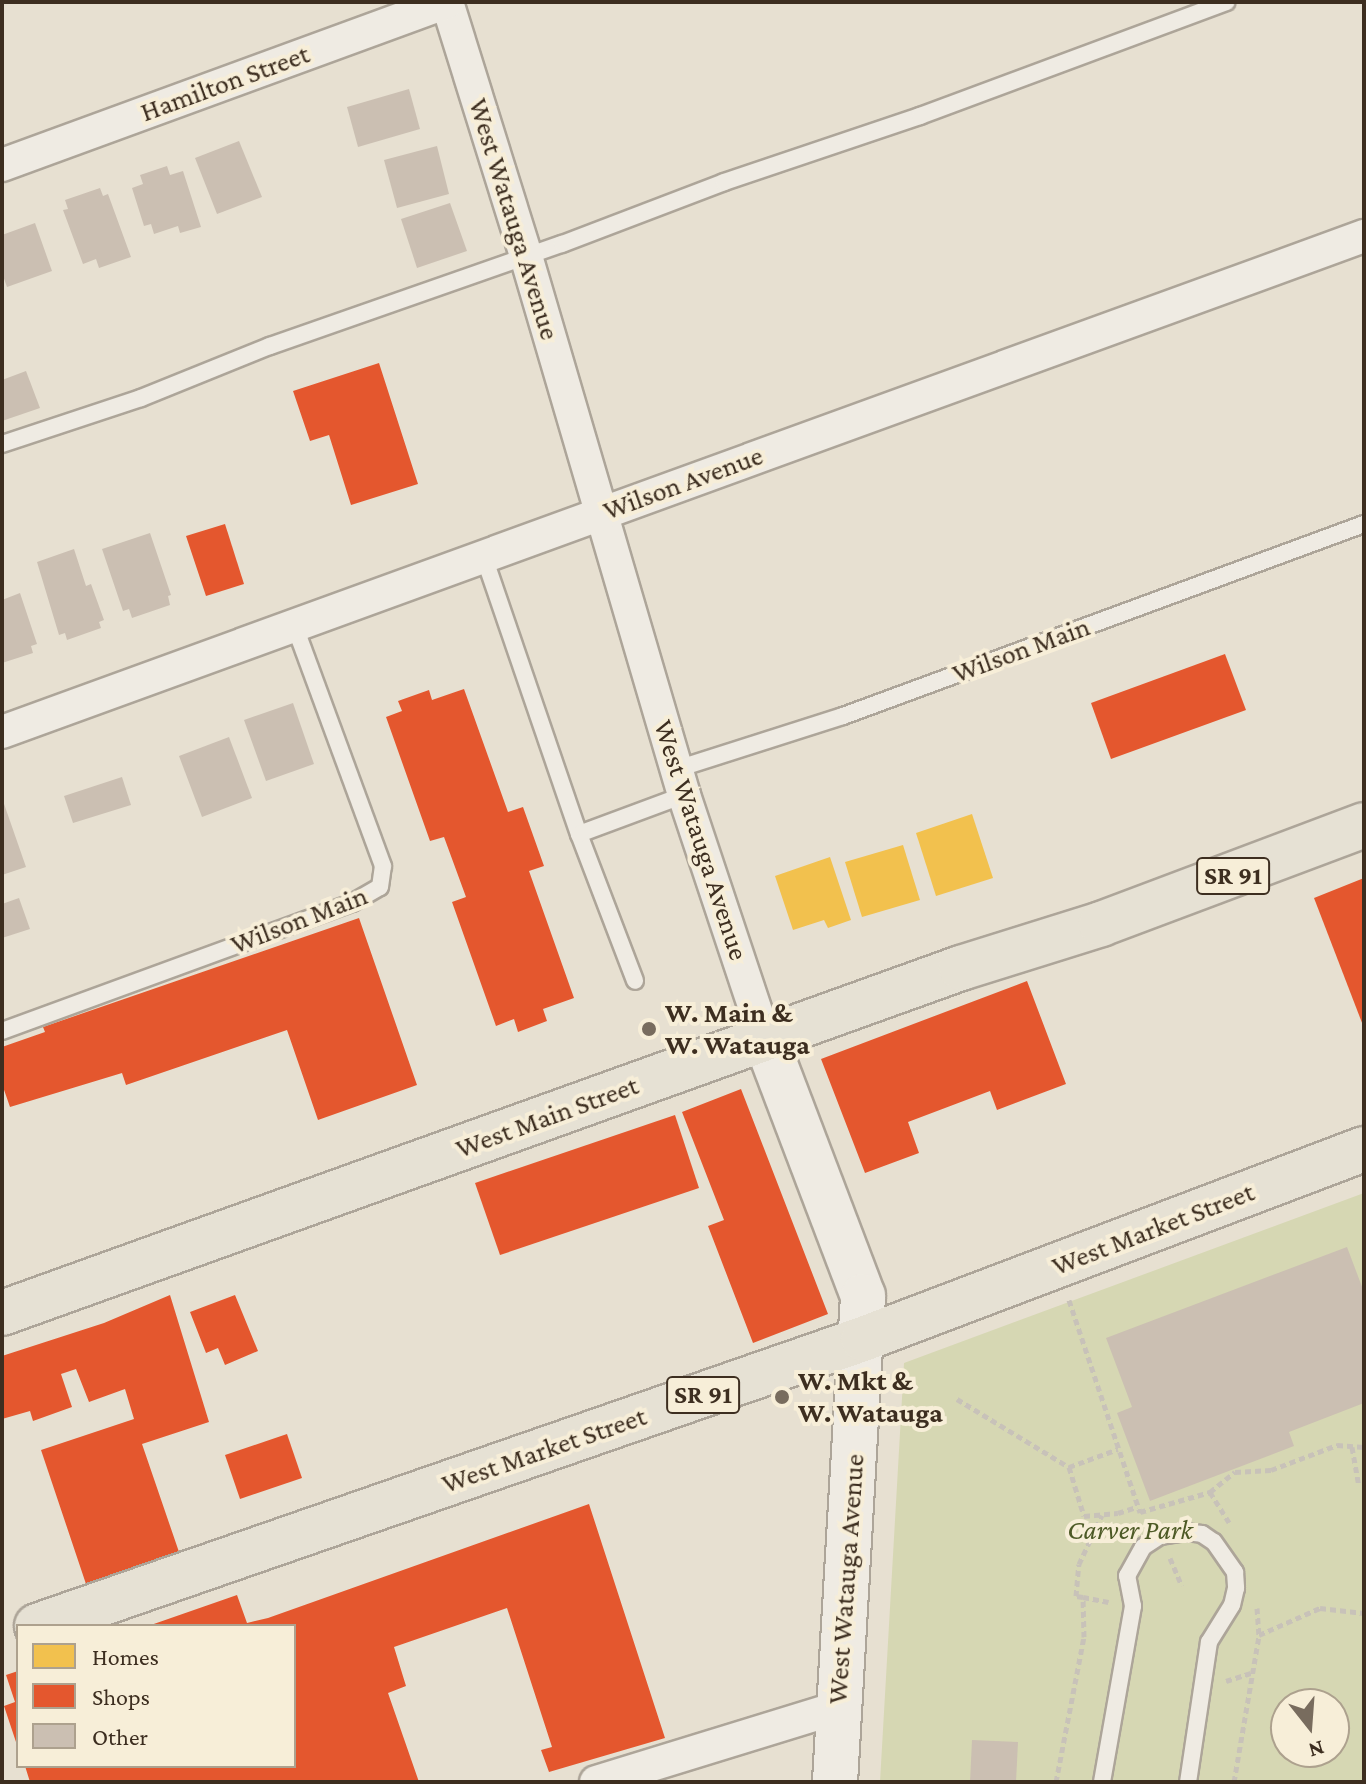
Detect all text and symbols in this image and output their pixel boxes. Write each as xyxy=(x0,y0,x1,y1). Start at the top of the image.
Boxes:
street label: Hamilton Street xyxy=(136,37,314,129)
street label: West Watauga Avenue xyxy=(461,94,567,344)
street label: Wilson Avenue xyxy=(599,439,767,527)
street label: Wilson Main xyxy=(948,610,1094,690)
street label: West Watauga Avenue xyxy=(646,716,756,964)
road number: SR 91 xyxy=(1195,854,1271,898)
street label: Wilson Main xyxy=(226,879,372,961)
place label: W. Main & W. Watauga xyxy=(665,996,810,1062)
marker: W. Main & W. Watauga xyxy=(640,1020,658,1038)
street label: West Main Street xyxy=(451,1068,643,1166)
street label: West Market Street xyxy=(1047,1175,1259,1283)
place label: W. Mkt & W. Watauga xyxy=(798,1364,943,1430)
road number: SR 91 xyxy=(665,1373,741,1417)
marker: W. Mkt & W. Watauga xyxy=(773,1388,791,1406)
street label: West Market Street xyxy=(437,1399,651,1501)
street label: West Watauga Avenue xyxy=(820,1453,872,1705)
park label: Carver Park xyxy=(1067,1513,1193,1547)
legend xyxy=(16,1624,296,1768)
text: Homes xyxy=(92,1643,159,1670)
text: Shops xyxy=(92,1683,150,1710)
north arrow xyxy=(1270,1688,1350,1768)
text: Other xyxy=(92,1723,148,1750)
text: N xyxy=(1306,1735,1327,1764)

